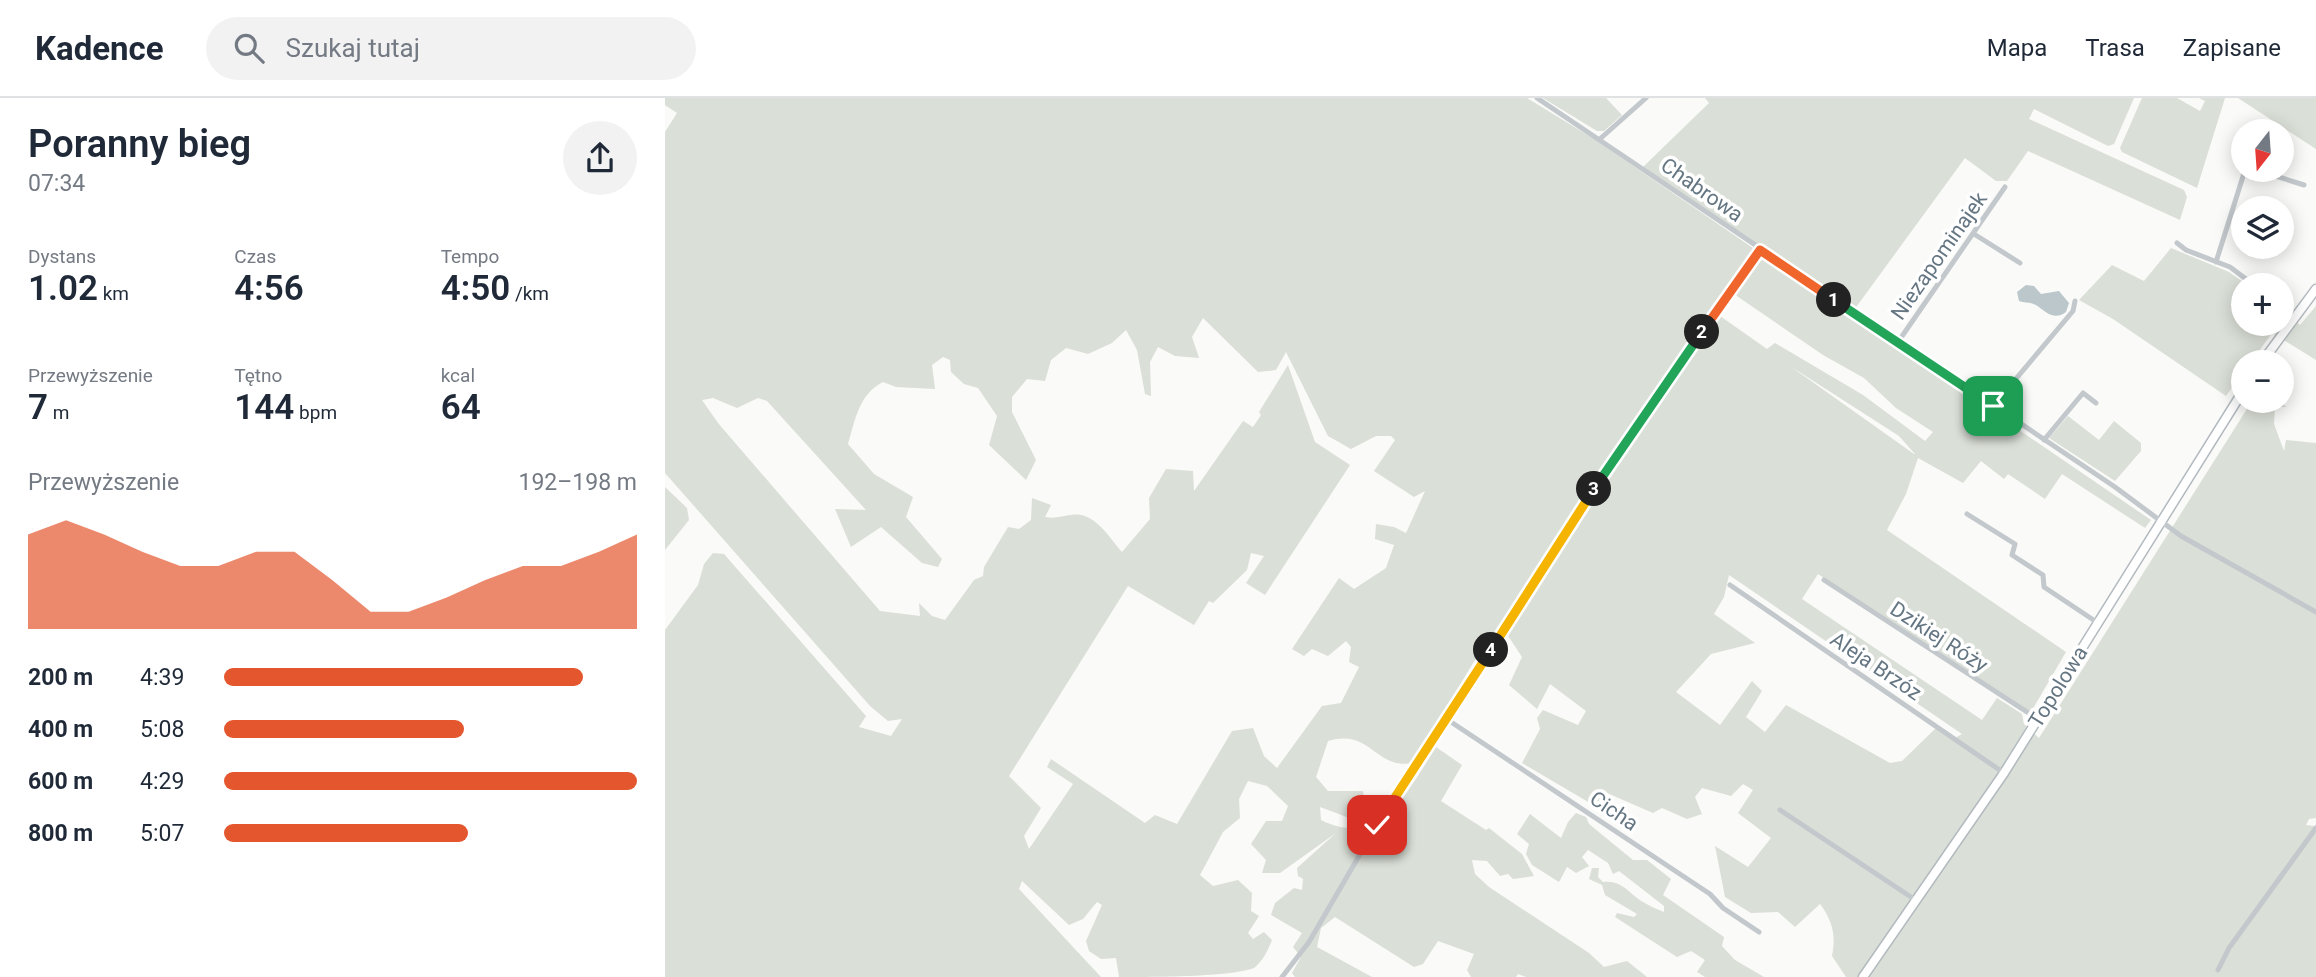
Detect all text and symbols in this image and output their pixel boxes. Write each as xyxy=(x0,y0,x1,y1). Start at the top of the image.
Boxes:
search box xyxy=(206,17,696,80)
text: Kadence xyxy=(35,29,164,68)
icon: search xyxy=(230,29,268,67)
text: Szukaj tutaj xyxy=(286,33,420,63)
text: Mapa xyxy=(1987,34,2047,62)
text: Trasa xyxy=(2085,34,2145,62)
text: Zapisane xyxy=(2183,34,2281,62)
north arrow xyxy=(2231,119,2294,182)
map controls xyxy=(2231,119,2294,413)
button: share xyxy=(563,121,637,195)
text: Poranny bieg xyxy=(28,122,251,166)
street label: Chabrowa xyxy=(1656,153,1748,227)
text: 07:34 xyxy=(28,170,85,197)
street label: Niezapominajek xyxy=(1886,187,1992,324)
button: layers xyxy=(2231,196,2294,259)
text: Dystans xyxy=(28,245,96,268)
text: Czas xyxy=(234,245,276,268)
text: Tempo xyxy=(441,245,499,268)
text: 1.02 xyxy=(28,268,98,309)
text: 4:56 xyxy=(234,268,304,309)
text: 4:50 xyxy=(441,268,510,309)
button: + xyxy=(2231,273,2294,336)
text: km xyxy=(98,282,129,305)
text: /km xyxy=(510,282,549,305)
pin: 1 xyxy=(1817,282,1851,318)
text: 1 xyxy=(1828,288,1839,311)
pin: 2 xyxy=(1685,314,1719,350)
text: 2 xyxy=(1696,320,1707,343)
button: − xyxy=(2231,350,2294,413)
text: Przewyższenie xyxy=(28,364,153,387)
text: Tętno xyxy=(234,364,282,387)
text: kcal xyxy=(441,364,475,387)
pin xyxy=(1963,376,2023,436)
text: 7 xyxy=(28,387,48,428)
text: 144 xyxy=(234,387,294,428)
text: 64 xyxy=(441,387,481,428)
icon: arrive xyxy=(1974,387,2012,425)
text: m xyxy=(48,401,69,424)
text: bpm xyxy=(294,401,337,424)
text: Przewyższenie xyxy=(28,469,179,496)
text: 192–198 m xyxy=(518,469,637,496)
pin: 3 xyxy=(1577,472,1611,506)
text: 3 xyxy=(1588,477,1599,500)
street label: Dzikiej Róży xyxy=(1886,597,1992,677)
street label: Aleja Brzóz xyxy=(1826,627,1926,705)
pin: 4 xyxy=(1473,632,1509,668)
text: 4 xyxy=(1485,638,1496,661)
street label: Topolowa xyxy=(2024,642,2092,732)
text: 200 m xyxy=(28,664,93,691)
text: 4:39 xyxy=(140,664,184,691)
text: 400 m xyxy=(28,716,93,743)
text: 5:08 xyxy=(140,716,184,743)
text: 600 m xyxy=(28,768,93,795)
text: 4:29 xyxy=(140,768,184,795)
street label: Cicha xyxy=(1585,786,1643,836)
pin xyxy=(1347,795,1407,855)
icon: check xyxy=(1358,806,1396,844)
text: 800 m xyxy=(28,820,93,847)
text: 5:07 xyxy=(140,820,184,847)

